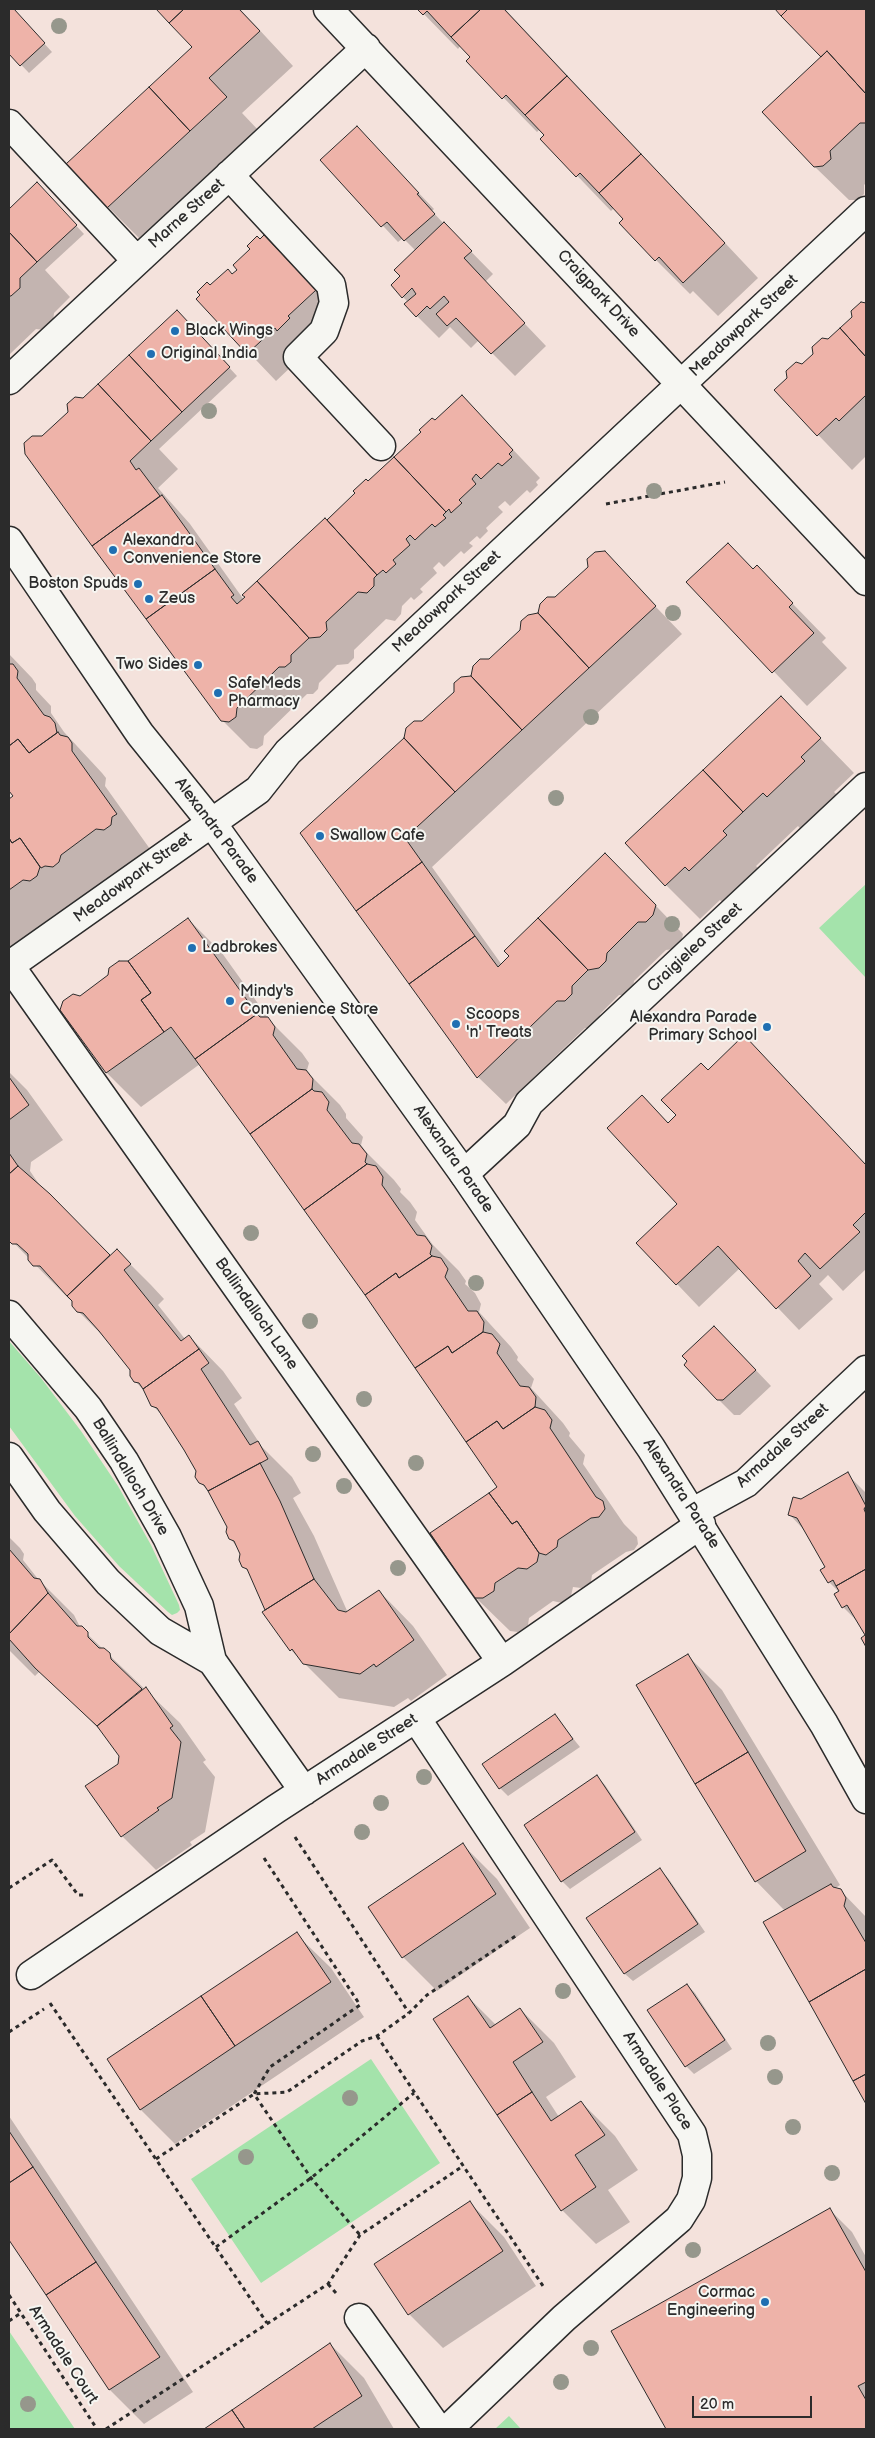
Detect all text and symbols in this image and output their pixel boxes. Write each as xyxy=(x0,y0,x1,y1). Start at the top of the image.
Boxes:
street label: Marne Street xyxy=(145,175,229,253)
street label: Craigpark Drive xyxy=(553,246,643,342)
street label: Meadowpark Street xyxy=(686,271,802,381)
place label: Black Wings xyxy=(185,321,273,341)
marker: Black Wings xyxy=(169,325,181,337)
place label: Original India xyxy=(161,344,258,364)
marker: Original India xyxy=(145,348,157,360)
place label: Alexandra Convenience Store xyxy=(123,531,261,569)
marker: Alexandra Convenience Store xyxy=(107,544,119,556)
street label: Meadowpark Street xyxy=(389,547,505,657)
place label: Boston Spuds xyxy=(28,574,128,594)
marker: Boston Spuds xyxy=(132,578,144,590)
place label: Zeus xyxy=(159,589,195,609)
marker: Zeus xyxy=(143,593,155,605)
place label: Two Sides xyxy=(116,655,188,675)
marker: Two Sides xyxy=(192,659,204,671)
place label: SafeMeds Pharmacy xyxy=(228,674,301,712)
marker: SafeMeds Pharmacy xyxy=(212,687,224,699)
street label: Alexandra Parade xyxy=(170,774,262,888)
place label: Swallow Cafe xyxy=(330,826,425,846)
street label: Meadowpark Street xyxy=(70,829,196,927)
marker: Swallow Cafe xyxy=(314,830,326,842)
street label: Craigielea Street xyxy=(644,899,746,997)
place label: Ladbrokes xyxy=(202,938,277,958)
marker: Ladbrokes xyxy=(186,942,198,954)
place label: Mindy's Convenience Store xyxy=(240,982,378,1020)
marker: Mindy's Convenience Store xyxy=(224,995,236,1007)
place label: Scoops 'n' Treats xyxy=(466,1005,532,1043)
place label: Alexandra Parade Primary School xyxy=(630,1008,757,1046)
marker: Scoops 'n' Treats xyxy=(450,1018,462,1030)
marker: Alexandra Parade Primary School xyxy=(761,1021,773,1033)
street label: Alexandra Parade xyxy=(409,1101,497,1217)
street label: Ballindalloch Lane xyxy=(210,1254,302,1374)
street label: Armadale Street xyxy=(733,1400,833,1492)
street label: Ballindalloch Drive xyxy=(87,1415,173,1539)
street label: Alexandra Parade xyxy=(638,1435,724,1553)
street label: Armadale Street xyxy=(313,1710,421,1790)
street label: Armadale Place xyxy=(618,2028,696,2134)
place label: Cormac Engineering xyxy=(667,2283,755,2321)
marker: Cormac Engineering xyxy=(759,2296,771,2308)
street label: Armadale Court xyxy=(24,2302,102,2408)
scale bar xyxy=(695,2386,815,2418)
text: 20 m xyxy=(700,2395,734,2414)

